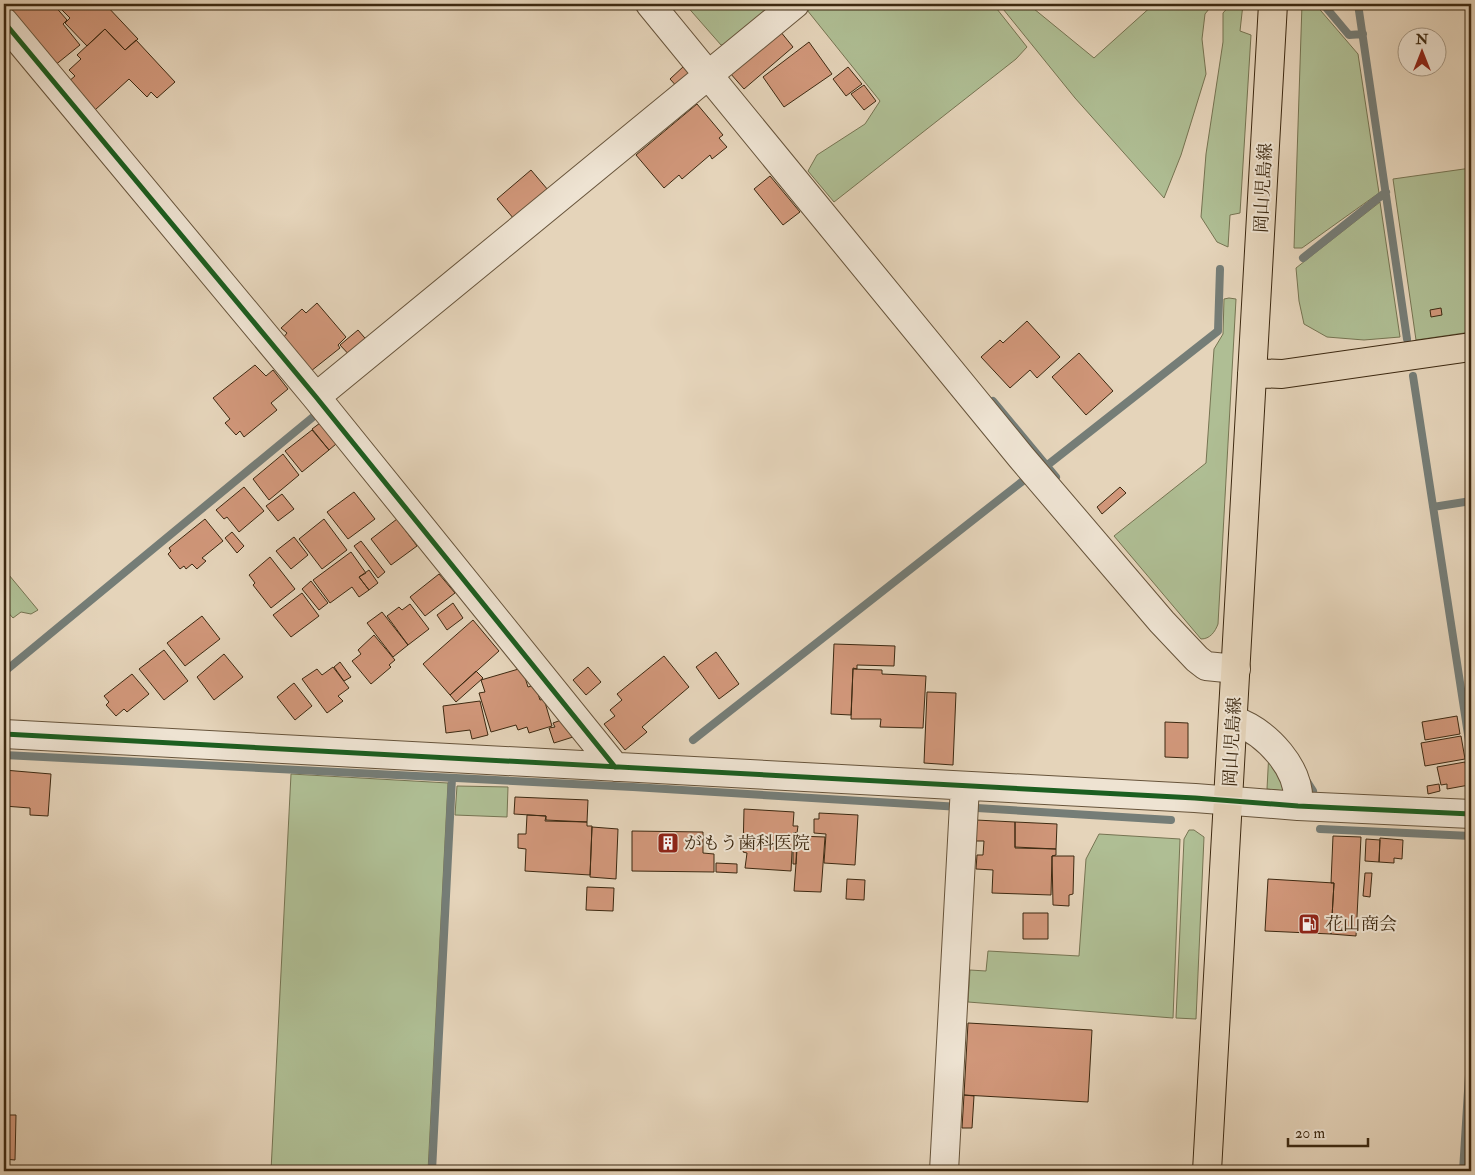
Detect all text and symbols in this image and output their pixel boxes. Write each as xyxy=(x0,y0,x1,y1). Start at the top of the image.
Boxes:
north arrow xyxy=(1398,28,1448,78)
text: N xyxy=(1415,31,1429,48)
street label: 岡山児島線 xyxy=(1250,142,1277,234)
street label: 岡山児島線 xyxy=(1219,696,1246,788)
building icon: がもう歯科医院 xyxy=(656,831,680,855)
place label: がもう歯科医院 xyxy=(684,832,810,855)
fuel station icon: 花山商会 xyxy=(1297,912,1321,936)
place label: 花山商会 xyxy=(1325,913,1397,936)
scale bar xyxy=(1288,1115,1368,1147)
text: 20 m xyxy=(1295,1124,1325,1143)

